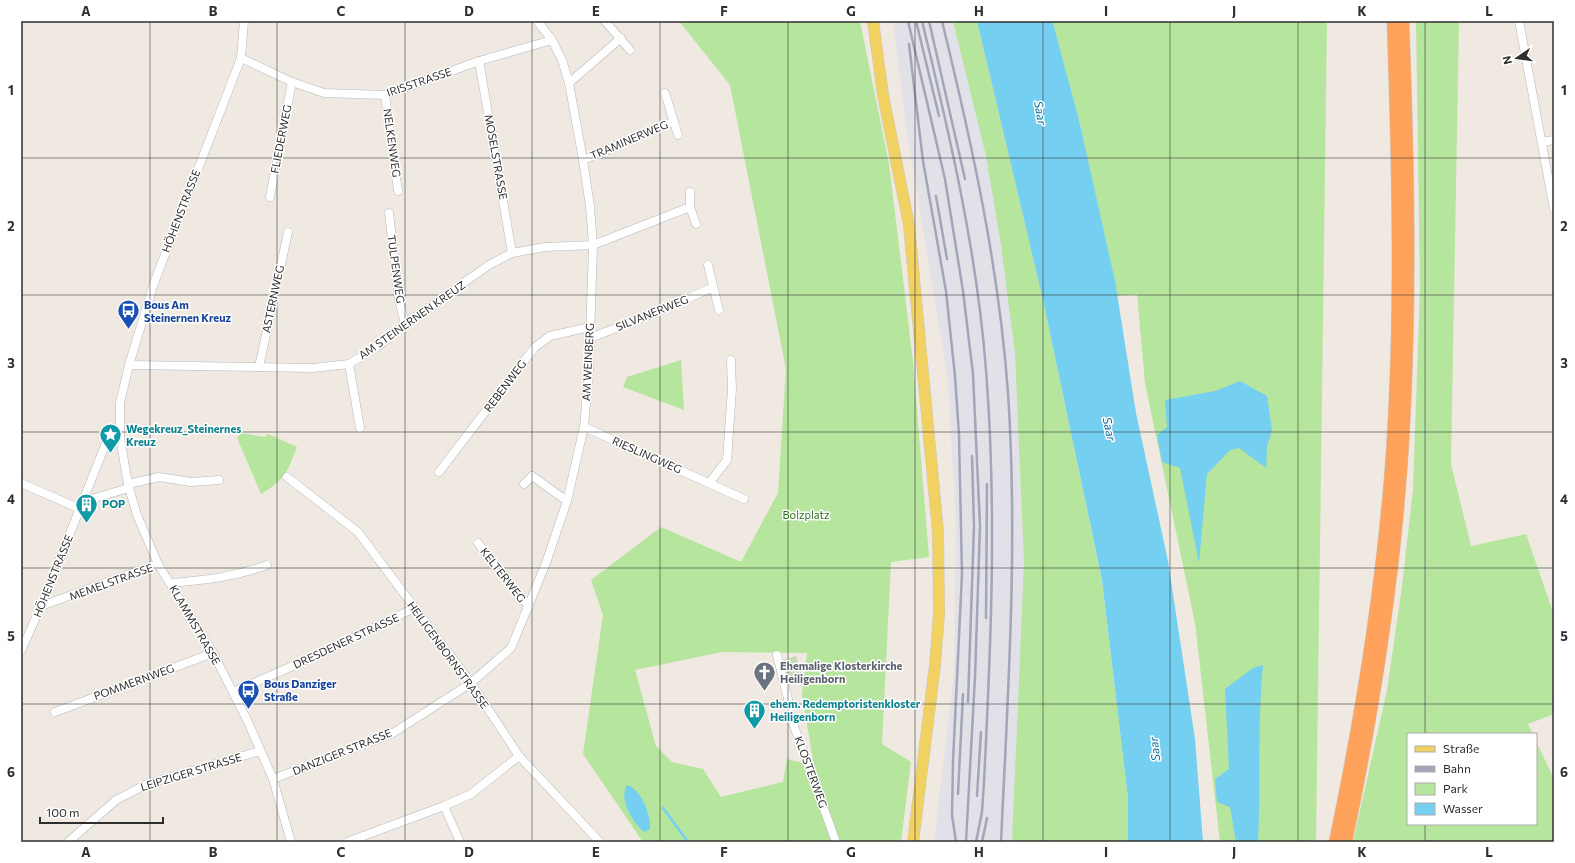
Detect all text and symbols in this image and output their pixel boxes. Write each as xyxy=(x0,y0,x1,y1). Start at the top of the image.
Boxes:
text: A xyxy=(81,3,91,19)
text: B xyxy=(209,3,218,19)
text: C xyxy=(337,3,346,19)
text: D xyxy=(464,3,474,19)
text: E xyxy=(592,3,600,19)
text: F xyxy=(720,3,728,19)
text: G xyxy=(846,3,856,19)
text: H xyxy=(974,3,984,19)
text: I xyxy=(1104,3,1108,19)
text: J xyxy=(1232,3,1236,19)
text: K xyxy=(1357,3,1367,19)
text: L xyxy=(1485,3,1493,19)
north arrow xyxy=(1497,38,1537,78)
text: N xyxy=(1500,55,1514,66)
street label: IRISSTRASSE xyxy=(385,64,453,99)
text: 1 xyxy=(8,82,14,98)
text: 1 xyxy=(1561,82,1567,98)
water label: Saar xyxy=(1032,100,1050,127)
street label: FLIEDERWEG xyxy=(267,103,294,174)
street label: NELKENWEG xyxy=(381,108,404,178)
street label: MOSELSTRASSE xyxy=(483,113,510,201)
street label: TRAMINERWEG xyxy=(588,117,670,162)
street label: HÖHENSTRASSE xyxy=(158,167,202,254)
text: 2 xyxy=(7,218,15,234)
text: 2 xyxy=(1560,218,1568,234)
street label: TULPENWEG xyxy=(385,234,408,304)
street label: ASTERNWEG xyxy=(259,264,286,334)
street label: AM STEINERNEN KREUZ xyxy=(356,278,468,361)
street label: SILVANERWEG xyxy=(614,292,690,333)
bus stop icon: Bous Am Steinernen Kreuz xyxy=(116,298,142,331)
place label: Bous Am Steinernen Kreuz xyxy=(144,298,231,324)
street label: AM WEINBERG xyxy=(579,323,596,401)
text: 3 xyxy=(7,355,15,371)
text: 3 xyxy=(1560,355,1568,371)
street label: REBENWEG xyxy=(481,357,528,414)
water label: Saar xyxy=(1101,415,1120,443)
place icon: Wegekreuz_Steinernes Kreuz xyxy=(98,422,124,455)
place label: Wegekreuz_Steinernes Kreuz xyxy=(126,422,241,448)
street label: RIESLINGWEG xyxy=(610,433,684,476)
text: 4 xyxy=(7,491,15,507)
building icon: POP xyxy=(74,491,100,524)
text: 4 xyxy=(1560,491,1568,507)
place label: POP xyxy=(102,497,125,510)
park label: Bolzplatz xyxy=(783,508,830,521)
street label: HÖHENSTRASSE xyxy=(29,532,75,619)
street label: KELTERWEG xyxy=(478,545,529,605)
street label: MEMELSTRASSE xyxy=(67,560,154,603)
street label: KLAMMSTRASSE xyxy=(167,582,224,667)
street label: HEILIGENBORNSTRASSE xyxy=(405,598,492,711)
street label: DRESDENER STRASSE xyxy=(291,610,401,671)
text: 5 xyxy=(7,628,15,644)
text: 5 xyxy=(1560,628,1568,644)
church icon: Ehemalige Klosterkirche Heiligenborn xyxy=(751,659,777,692)
place label: Ehemalige Klosterkirche Heiligenborn xyxy=(780,659,903,685)
street label: POMMERNWEG xyxy=(92,661,176,702)
bus stop icon: Bous Danziger Straße xyxy=(235,677,261,710)
place label: Bous Danziger Straße xyxy=(264,677,337,703)
building icon: ehem. Redemptoristenkloster Heiligenborn xyxy=(742,697,768,730)
place label: ehem. Redemptoristenkloster Heiligenborn xyxy=(770,697,921,723)
street label: DANZIGER STRASSE xyxy=(290,726,393,777)
legend xyxy=(1407,733,1537,825)
street label: KLOSTERWEG xyxy=(792,734,830,809)
water label: Saar xyxy=(1146,735,1162,762)
text: Straße xyxy=(1443,741,1479,755)
street label: LEIPZIGER STRASSE xyxy=(139,750,243,793)
text: Bahn xyxy=(1443,761,1471,775)
text: 6 xyxy=(7,764,15,780)
text: 6 xyxy=(1560,764,1568,780)
text: Park xyxy=(1443,781,1469,795)
scale bar xyxy=(40,799,163,825)
text: Wasser xyxy=(1443,801,1483,815)
text: 100 m xyxy=(46,805,80,819)
text: A xyxy=(81,844,91,860)
text: B xyxy=(209,844,218,860)
text: C xyxy=(337,844,346,860)
text: D xyxy=(464,844,474,860)
text: E xyxy=(592,844,600,860)
text: F xyxy=(720,844,728,860)
text: G xyxy=(846,844,856,860)
text: H xyxy=(974,844,984,860)
text: I xyxy=(1104,844,1108,860)
text: J xyxy=(1232,844,1236,860)
text: K xyxy=(1357,844,1367,860)
text: L xyxy=(1485,844,1493,860)

